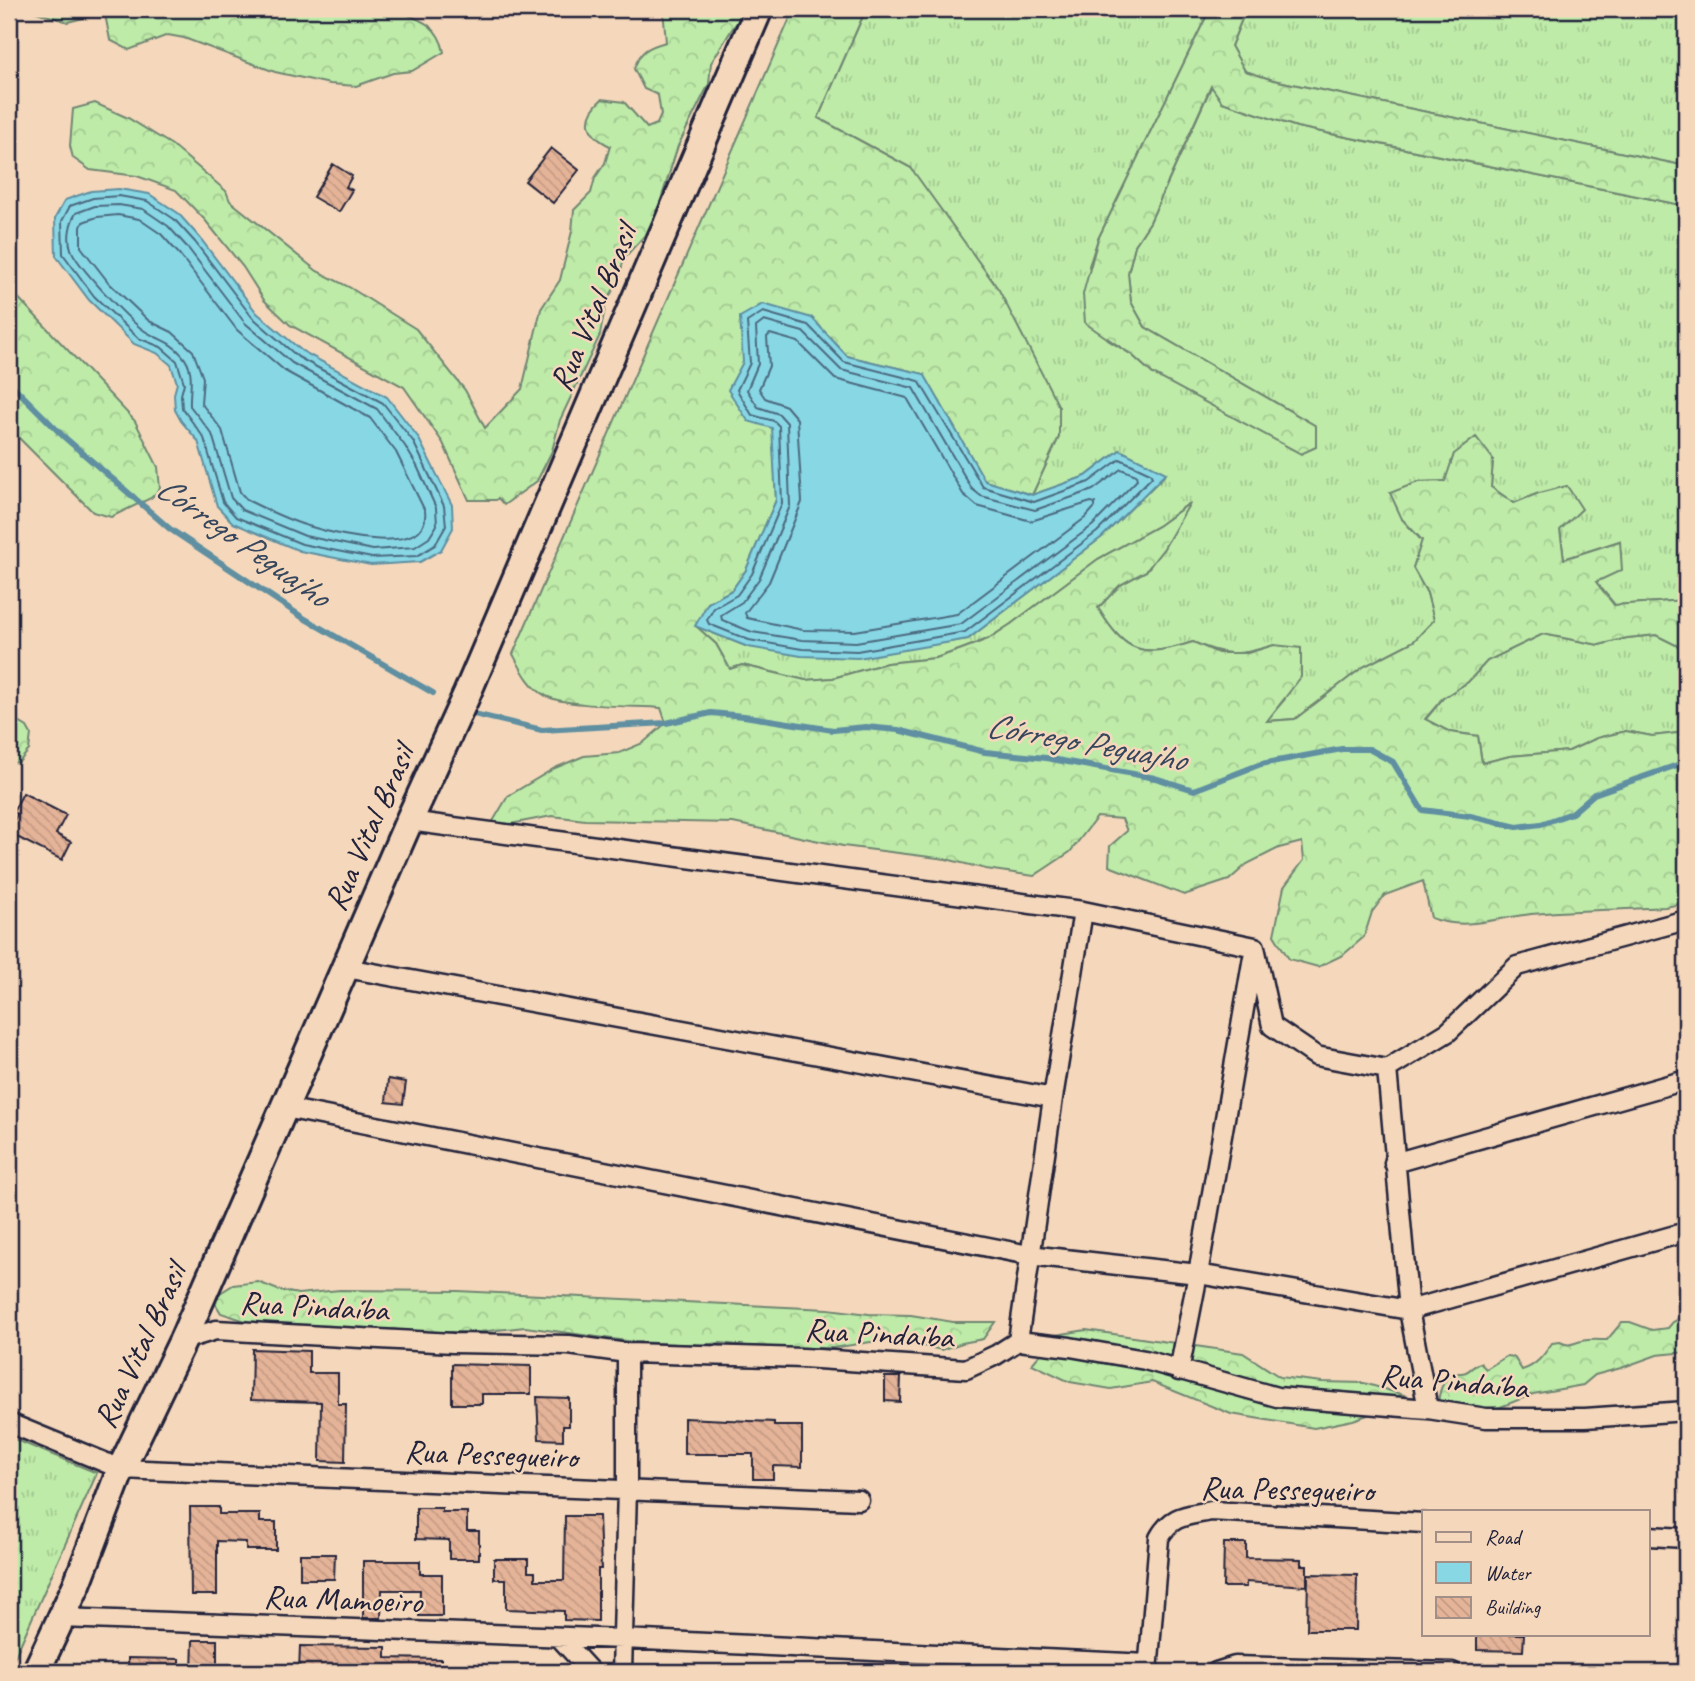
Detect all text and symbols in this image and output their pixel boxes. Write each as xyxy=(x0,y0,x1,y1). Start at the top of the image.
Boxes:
street label: Rua Vital Brasil xyxy=(539,214,649,397)
water label: Córrego Peguajho xyxy=(148,465,342,620)
water label: Córrego Peguajho xyxy=(983,702,1194,782)
street label: Rua Vital Brasil xyxy=(314,734,426,917)
street label: Rua Vital Brasil xyxy=(84,1252,199,1435)
street label: Rua Pindaíba xyxy=(239,1281,392,1331)
street label: Rua Pindaíba xyxy=(804,1308,957,1358)
street label: Rua Pindaíba xyxy=(1378,1354,1532,1409)
street label: Rua Pessegueiro xyxy=(404,1430,582,1478)
street label: Rua Pessegueiro xyxy=(1200,1466,1377,1512)
legend xyxy=(1422,1510,1650,1636)
text: Road xyxy=(1485,1524,1524,1550)
text: Water xyxy=(1485,1560,1532,1586)
street label: Rua Mamoeiro xyxy=(263,1575,425,1623)
text: Building xyxy=(1485,1594,1542,1620)

